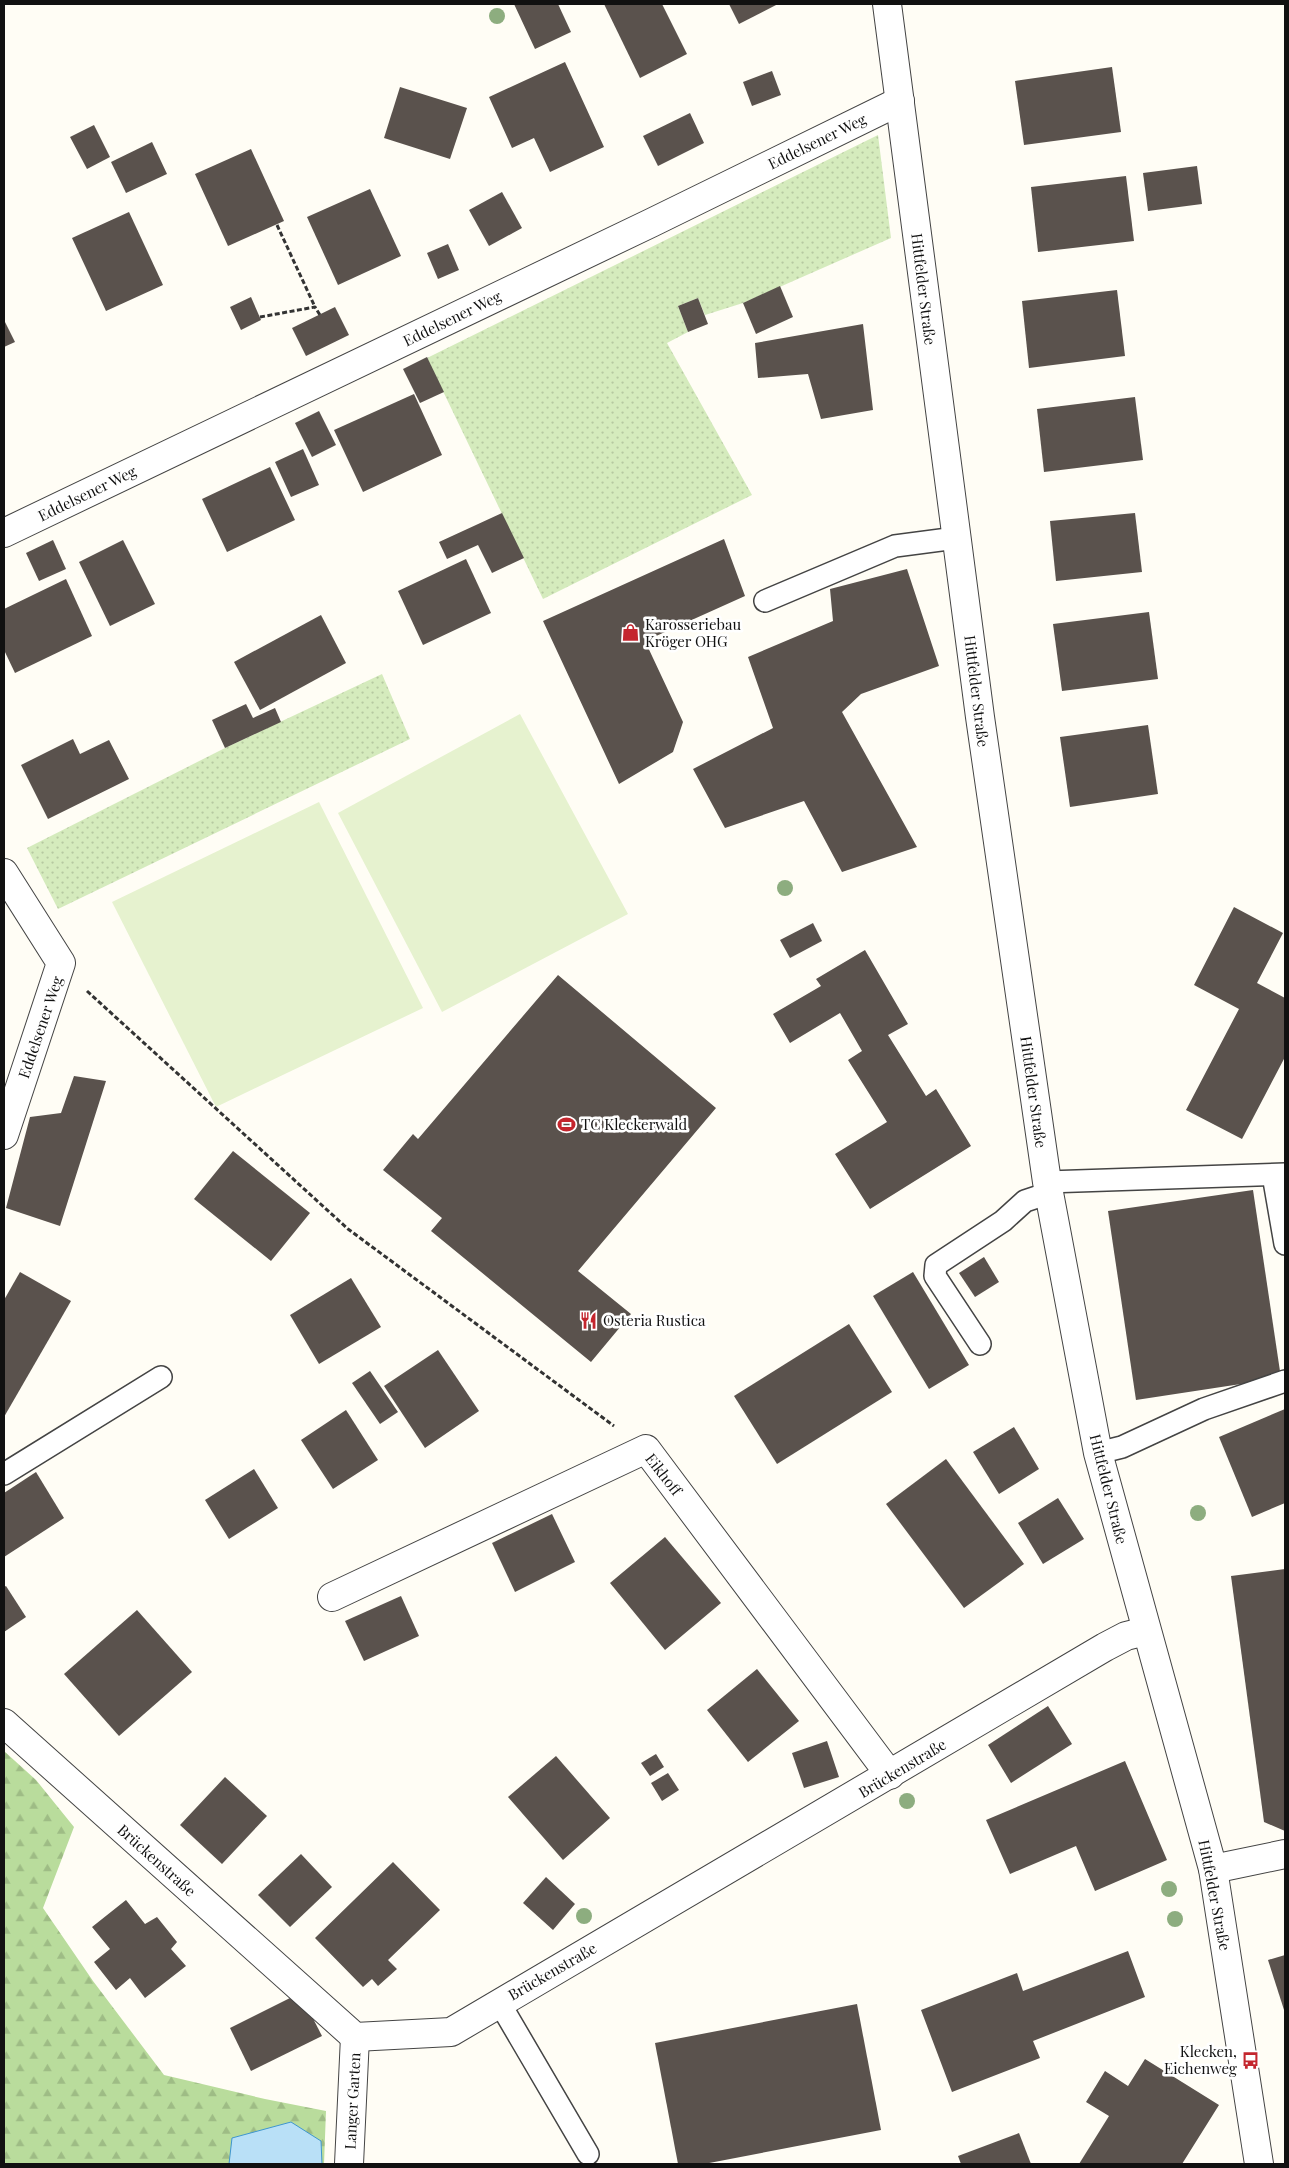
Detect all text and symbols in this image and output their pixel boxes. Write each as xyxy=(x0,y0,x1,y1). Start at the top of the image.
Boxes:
street label: Eddelsener Weg xyxy=(765,109,870,173)
street label: Hittfelder Straße xyxy=(907,232,941,346)
street label: Eddelsener Weg xyxy=(400,286,505,350)
street label: Eddelsener Weg xyxy=(35,461,140,525)
place label: Karosseriebau Kröger OHG xyxy=(645,614,741,651)
shop icon: Karosseriebau Kröger OHG xyxy=(621,623,641,643)
street label: Hittfelder Straße xyxy=(960,634,994,748)
street label: Eddelsener Weg xyxy=(13,973,67,1081)
street label: Hittfelder Straße xyxy=(1016,1035,1052,1149)
sports icon: TC Kleckerwald xyxy=(557,1114,577,1134)
place label: TC Kleckerwald xyxy=(581,1114,687,1134)
restaurant icon: Osteria Rustica xyxy=(579,1310,599,1330)
place label: Osteria Rustica xyxy=(603,1310,706,1330)
street label: Hittfelder Straße xyxy=(1086,1432,1132,1546)
street label: Eikhoff xyxy=(641,1449,687,1500)
street label: Brückenstraße xyxy=(854,1734,950,1802)
street label: Brückenstraße xyxy=(114,1819,200,1901)
street label: Hittfelder Straße xyxy=(1194,1838,1236,1952)
street label: Brückenstraße xyxy=(504,1938,600,2004)
place label: Klecken, Eichenweg xyxy=(1164,2041,1237,2078)
bus stop icon: Klecken, Eichenweg xyxy=(1241,2050,1261,2070)
street label: Langer Garten xyxy=(339,2052,365,2150)

